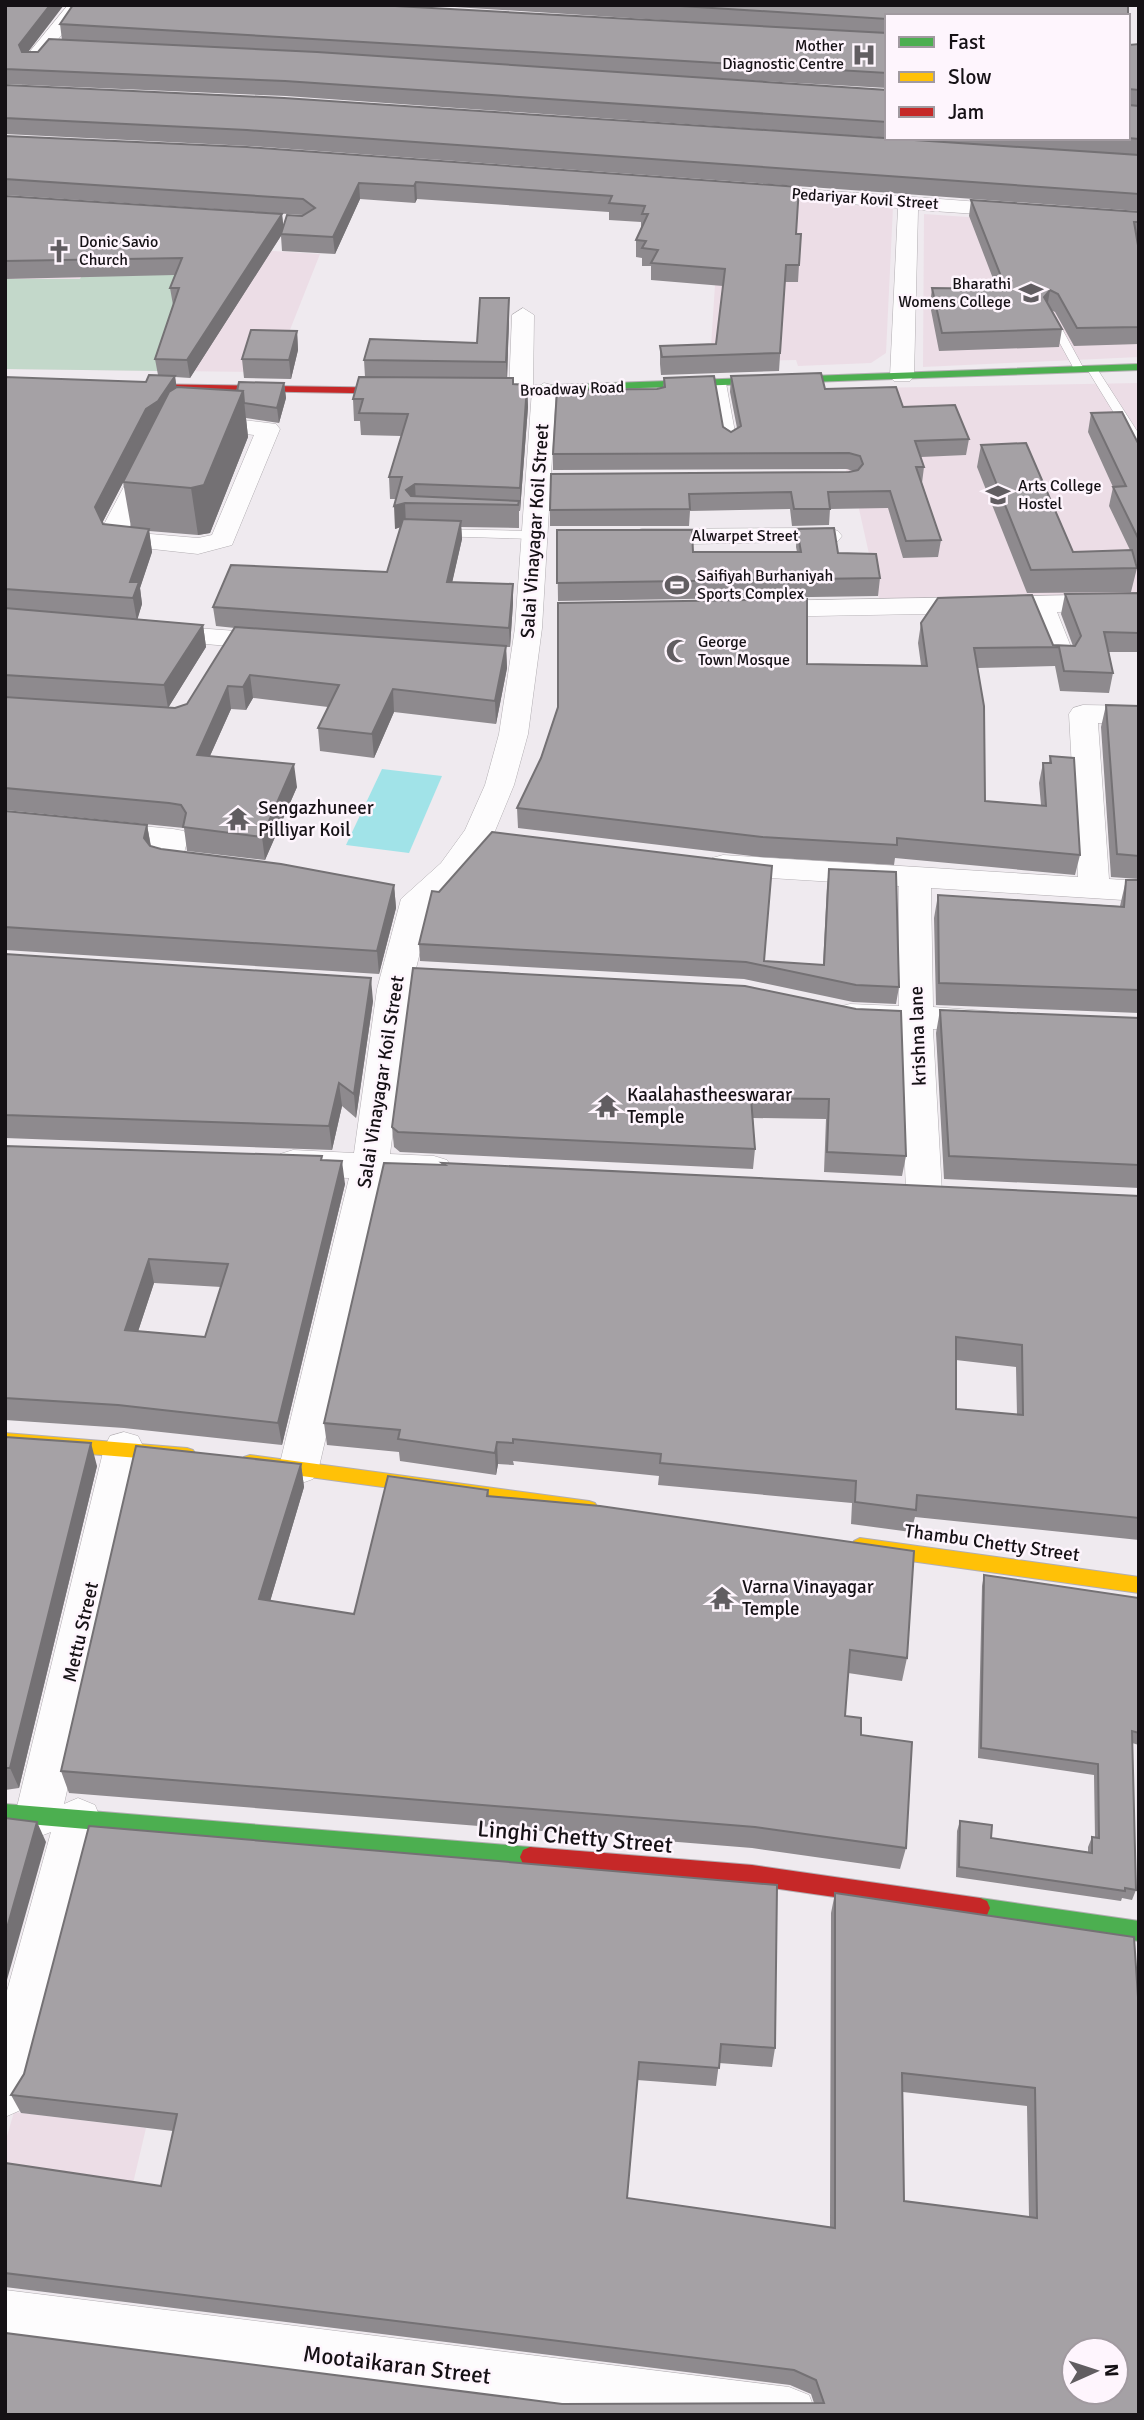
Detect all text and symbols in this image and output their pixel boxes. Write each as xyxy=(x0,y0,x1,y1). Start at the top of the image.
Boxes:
legend xyxy=(885,14,1130,140)
text: Fast xyxy=(948,29,985,55)
place label: Mother Diagnostic Centre xyxy=(722,36,844,74)
hospital icon: Mother Diagnostic Centre xyxy=(850,41,878,69)
text: Slow xyxy=(948,64,992,90)
text: Jam xyxy=(948,99,984,125)
street label: Pedariyar Kovil Street xyxy=(791,184,939,214)
place label: Donic Savio Church xyxy=(79,232,158,270)
church icon: Donic Savio Church xyxy=(45,237,73,265)
place label: Bharathi Womens College xyxy=(898,274,1011,312)
school or university icon: Bharathi Womens College xyxy=(1017,279,1045,307)
street label: Broadway Road xyxy=(519,377,625,401)
street label: Salai Vinayagar Koil Street xyxy=(516,423,554,639)
place label: Arts College Hostel xyxy=(1018,476,1102,514)
school or university icon: Arts College Hostel xyxy=(984,481,1012,509)
street label: Alwarpet Street xyxy=(692,526,799,546)
place label: Saifiyah Burhaniyah Sports Complex xyxy=(697,566,833,604)
sports icon: Saifiyah Burhaniyah Sports Complex xyxy=(663,571,691,599)
place label: George Town Mosque xyxy=(698,632,790,670)
mosque icon: George Town Mosque xyxy=(664,637,692,665)
place label: Sengazhuneer Pilliyar Koil xyxy=(258,796,374,842)
temple icon: Sengazhuneer Pilliyar Koil xyxy=(224,805,252,833)
street label: Salai Vinayagar Koil Street xyxy=(352,974,410,1190)
street label: krishna lane xyxy=(904,986,932,1086)
place label: Kaalahastheeswarar Temple xyxy=(627,1083,792,1129)
temple icon: Kaalahastheeswarar Temple xyxy=(593,1092,621,1120)
street label: Thambu Chetty Street xyxy=(903,1519,1081,1567)
place label: Varna Vinayagar Temple xyxy=(742,1575,874,1621)
street label: Mettu Street xyxy=(58,1579,104,1685)
temple icon: Varna Vinayagar Temple xyxy=(708,1584,736,1612)
street label: Linghi Chetty Street xyxy=(476,1814,674,1860)
north arrow xyxy=(1060,2336,1130,2406)
street label: Mootaikaran Street xyxy=(301,2339,493,2391)
text: N xyxy=(1099,2363,1123,2377)

